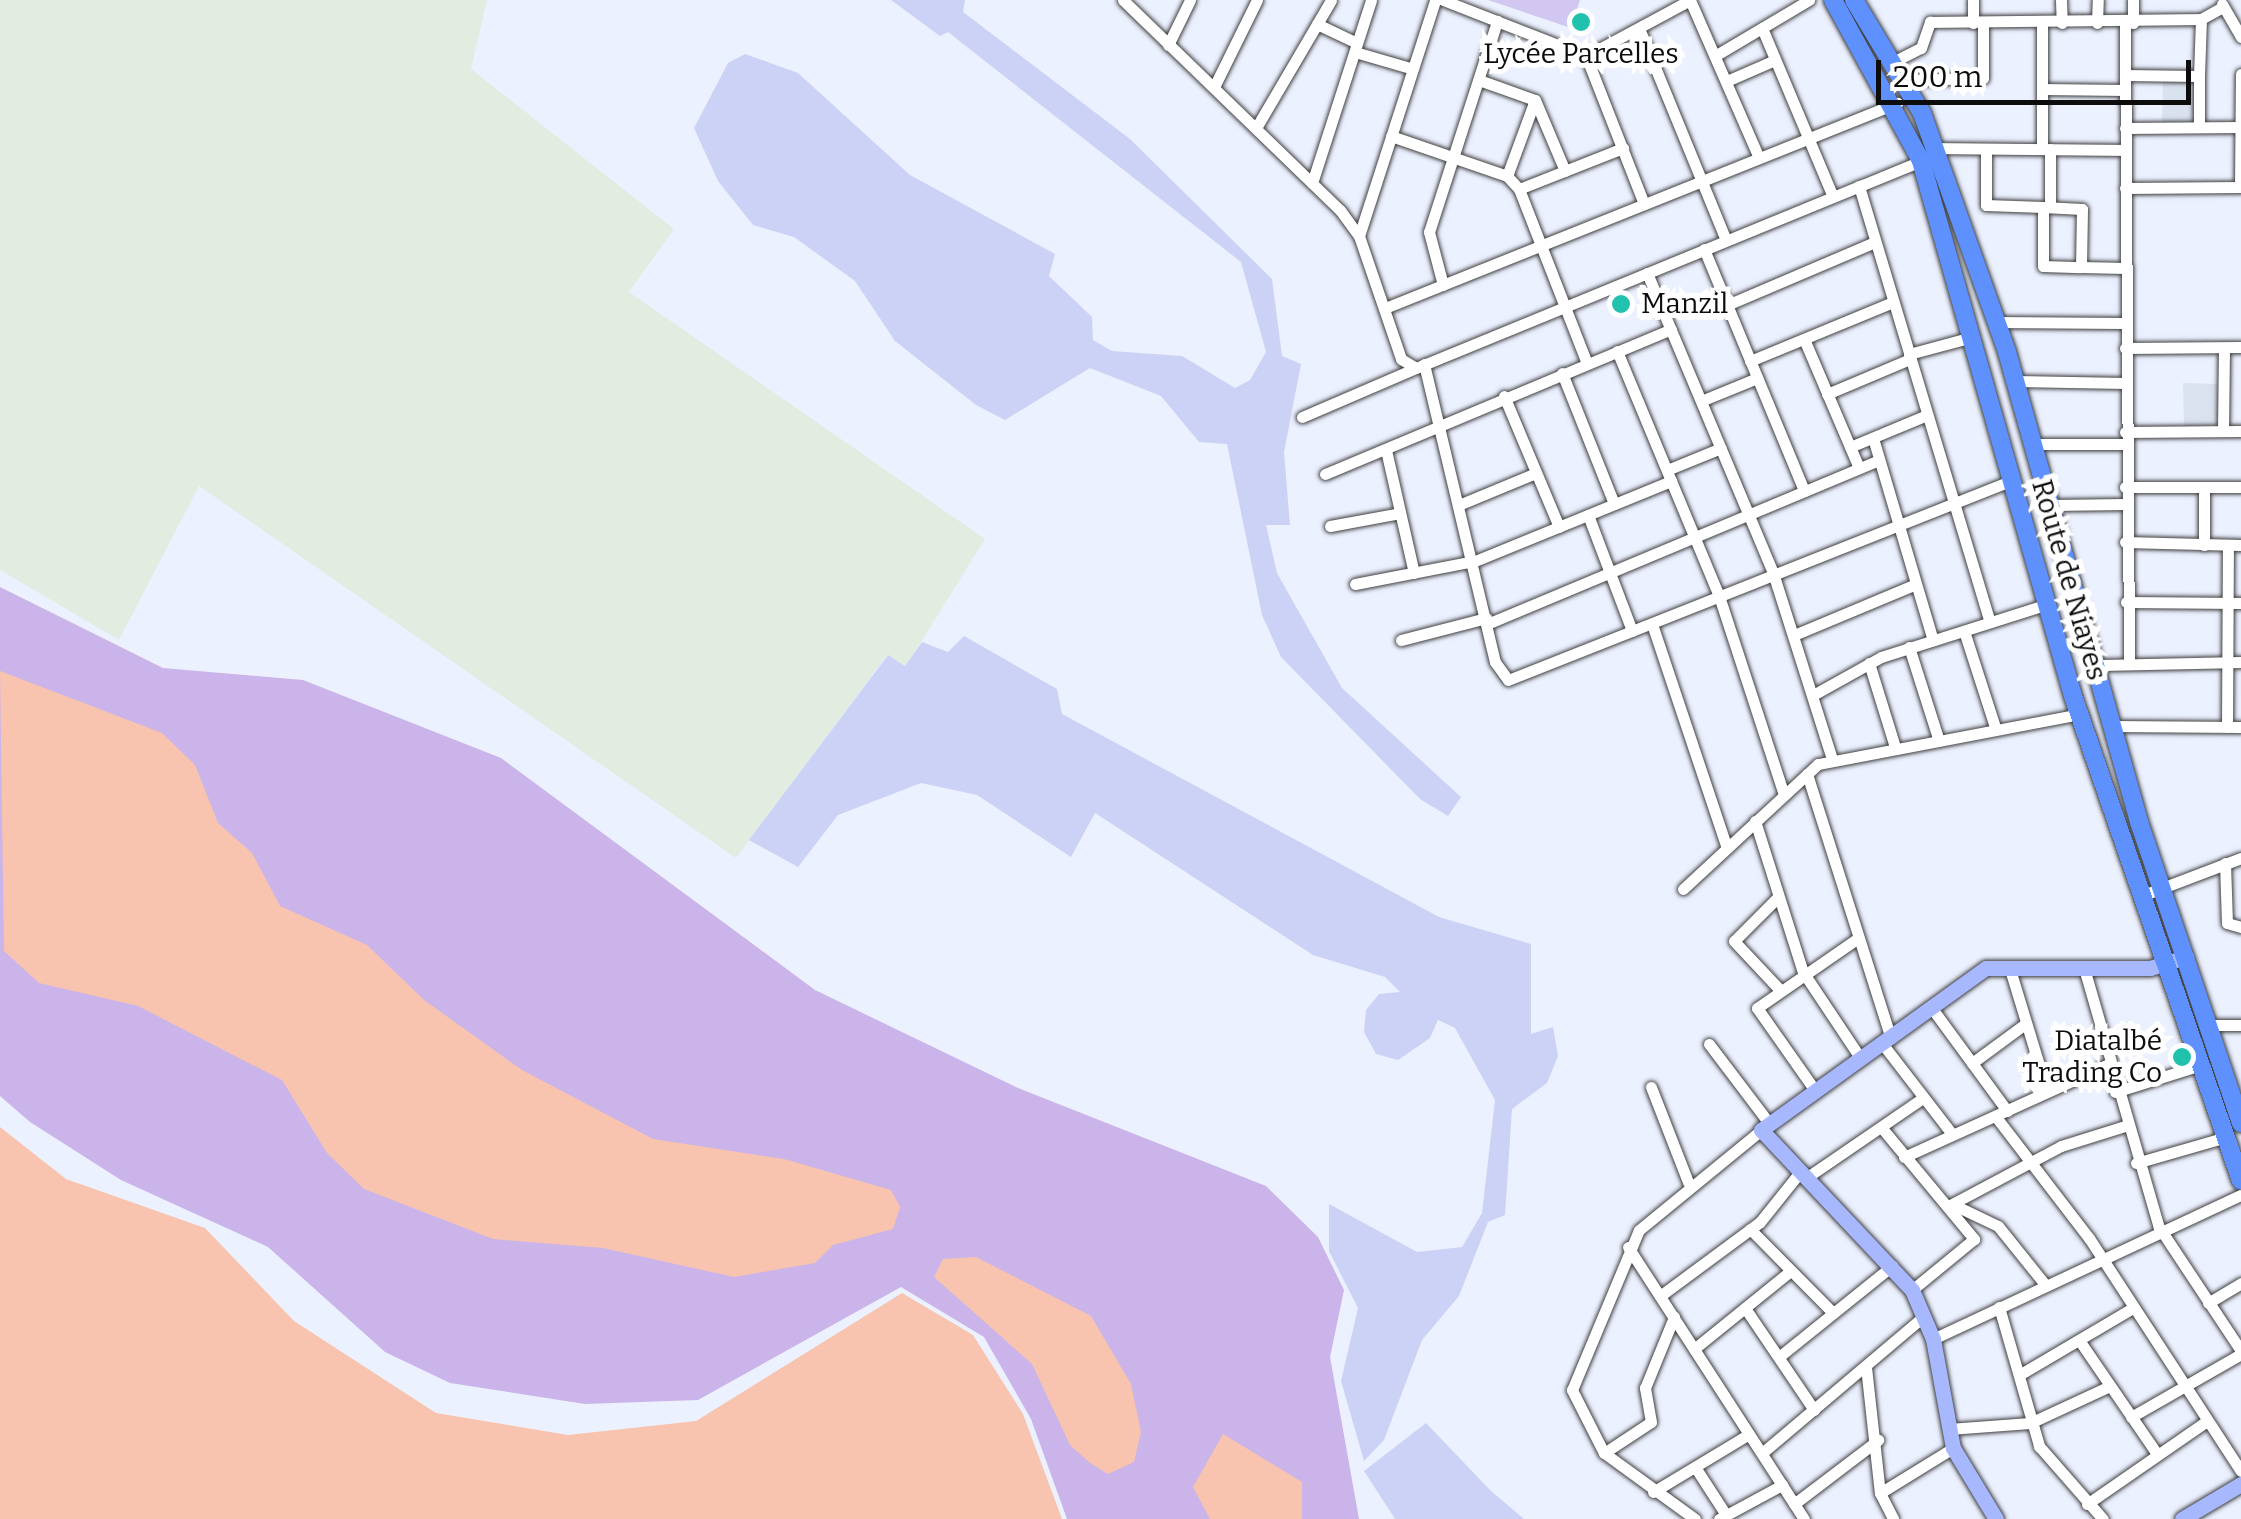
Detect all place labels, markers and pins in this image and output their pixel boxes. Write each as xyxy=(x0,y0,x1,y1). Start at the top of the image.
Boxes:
marker: Lycée Parcelles xyxy=(1570,11,1592,33)
place label: Lycée Parcelles xyxy=(1483,37,1679,71)
place label: Manzil xyxy=(1641,287,1728,321)
marker: Manzil xyxy=(1610,293,1632,315)
place label: Diatalbé Trading Co xyxy=(2022,1024,2162,1090)
marker: Diatalbé Trading Co xyxy=(2171,1046,2193,1068)

